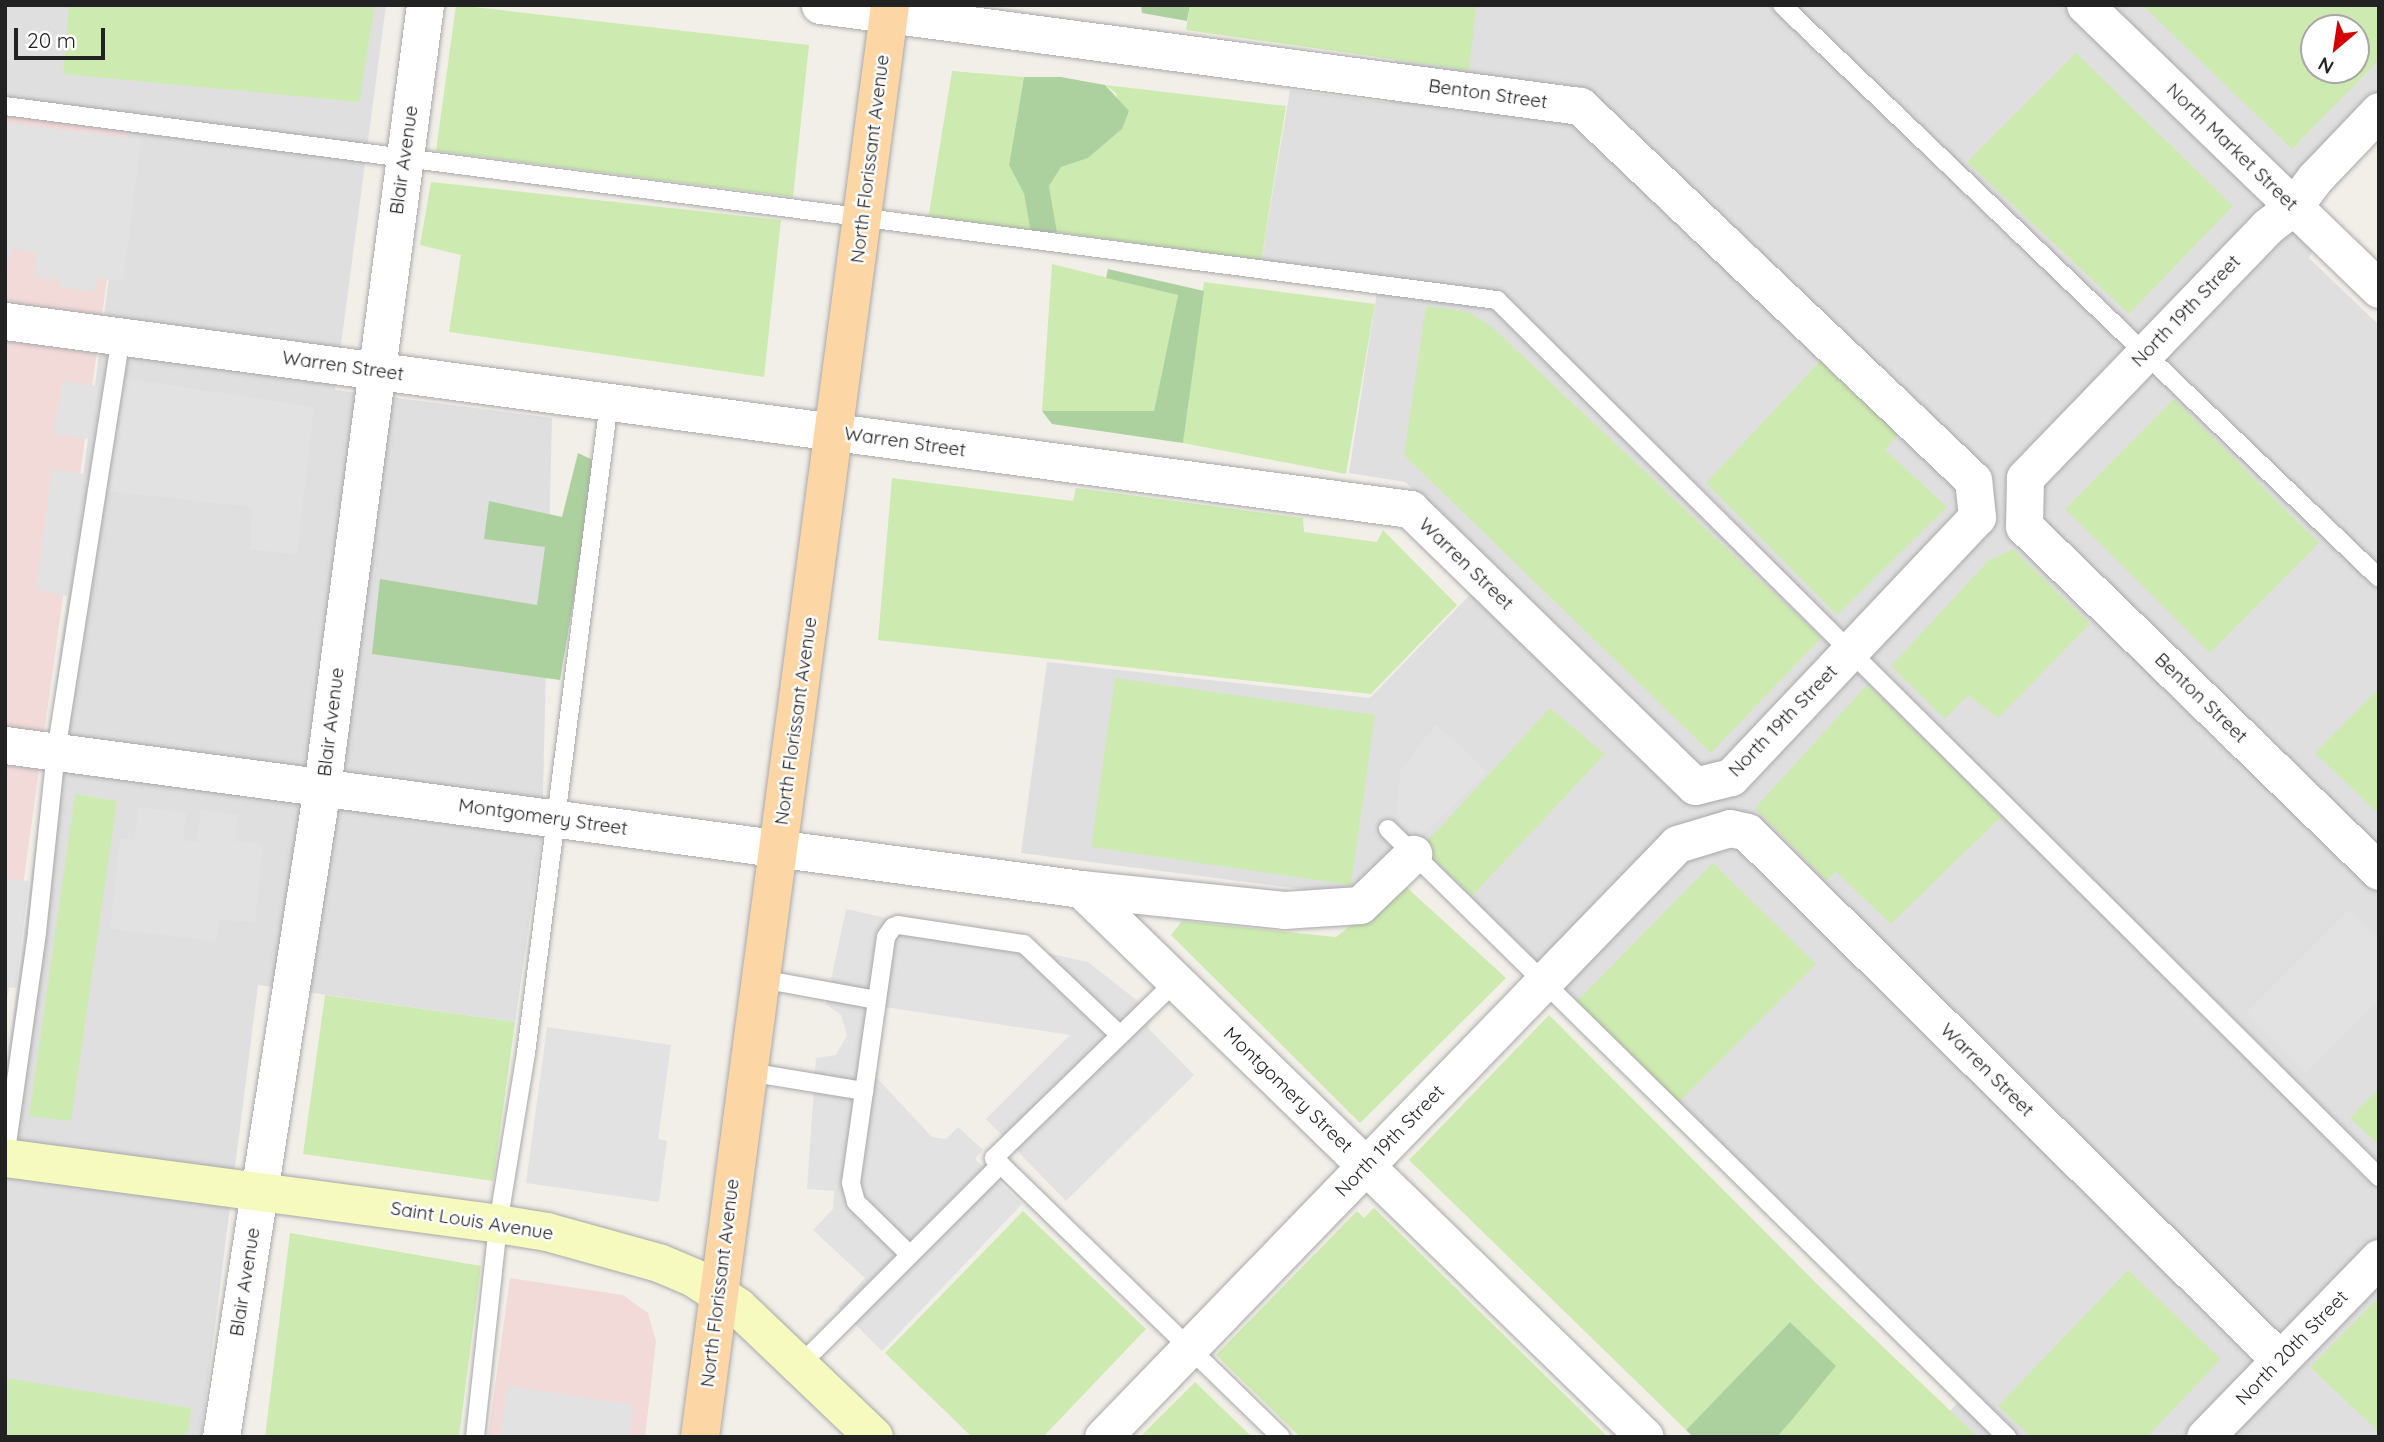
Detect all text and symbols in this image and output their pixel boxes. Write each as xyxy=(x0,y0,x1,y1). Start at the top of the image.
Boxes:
scale bar xyxy=(18,14,108,58)
north arrow xyxy=(2300,14,2370,84)
text: 20 m xyxy=(27,27,76,53)
text: N xyxy=(2314,52,2338,79)
street label: North Florissant Avenue xyxy=(846,53,894,265)
street label: Benton Street xyxy=(1427,74,1549,114)
street label: North Market Street xyxy=(2162,78,2302,216)
street label: Blair Avenue xyxy=(385,104,423,216)
street label: North 19th Street xyxy=(2127,250,2245,372)
street label: Warren Street xyxy=(281,346,405,386)
street label: Warren Street xyxy=(843,422,967,462)
street label: Warren Street xyxy=(1414,513,1518,615)
street label: North Florissant Avenue xyxy=(770,615,822,827)
street label: Benton Street xyxy=(2150,648,2252,748)
street label: North 19th Street xyxy=(1724,660,1842,782)
street label: Blair Avenue xyxy=(313,666,349,778)
street label: Montgomery Street xyxy=(457,794,629,840)
street label: Warren Street xyxy=(1936,1019,2038,1121)
street label: Montgomery Street xyxy=(1219,1022,1357,1158)
street label: North 19th Street xyxy=(1331,1080,1449,1202)
street label: North Florissant Avenue xyxy=(696,1177,744,1389)
street label: Saint Louis Avenue xyxy=(389,1197,555,1245)
street label: Blair Avenue xyxy=(225,1226,265,1338)
street label: North 20th Street xyxy=(2231,1286,2353,1410)

